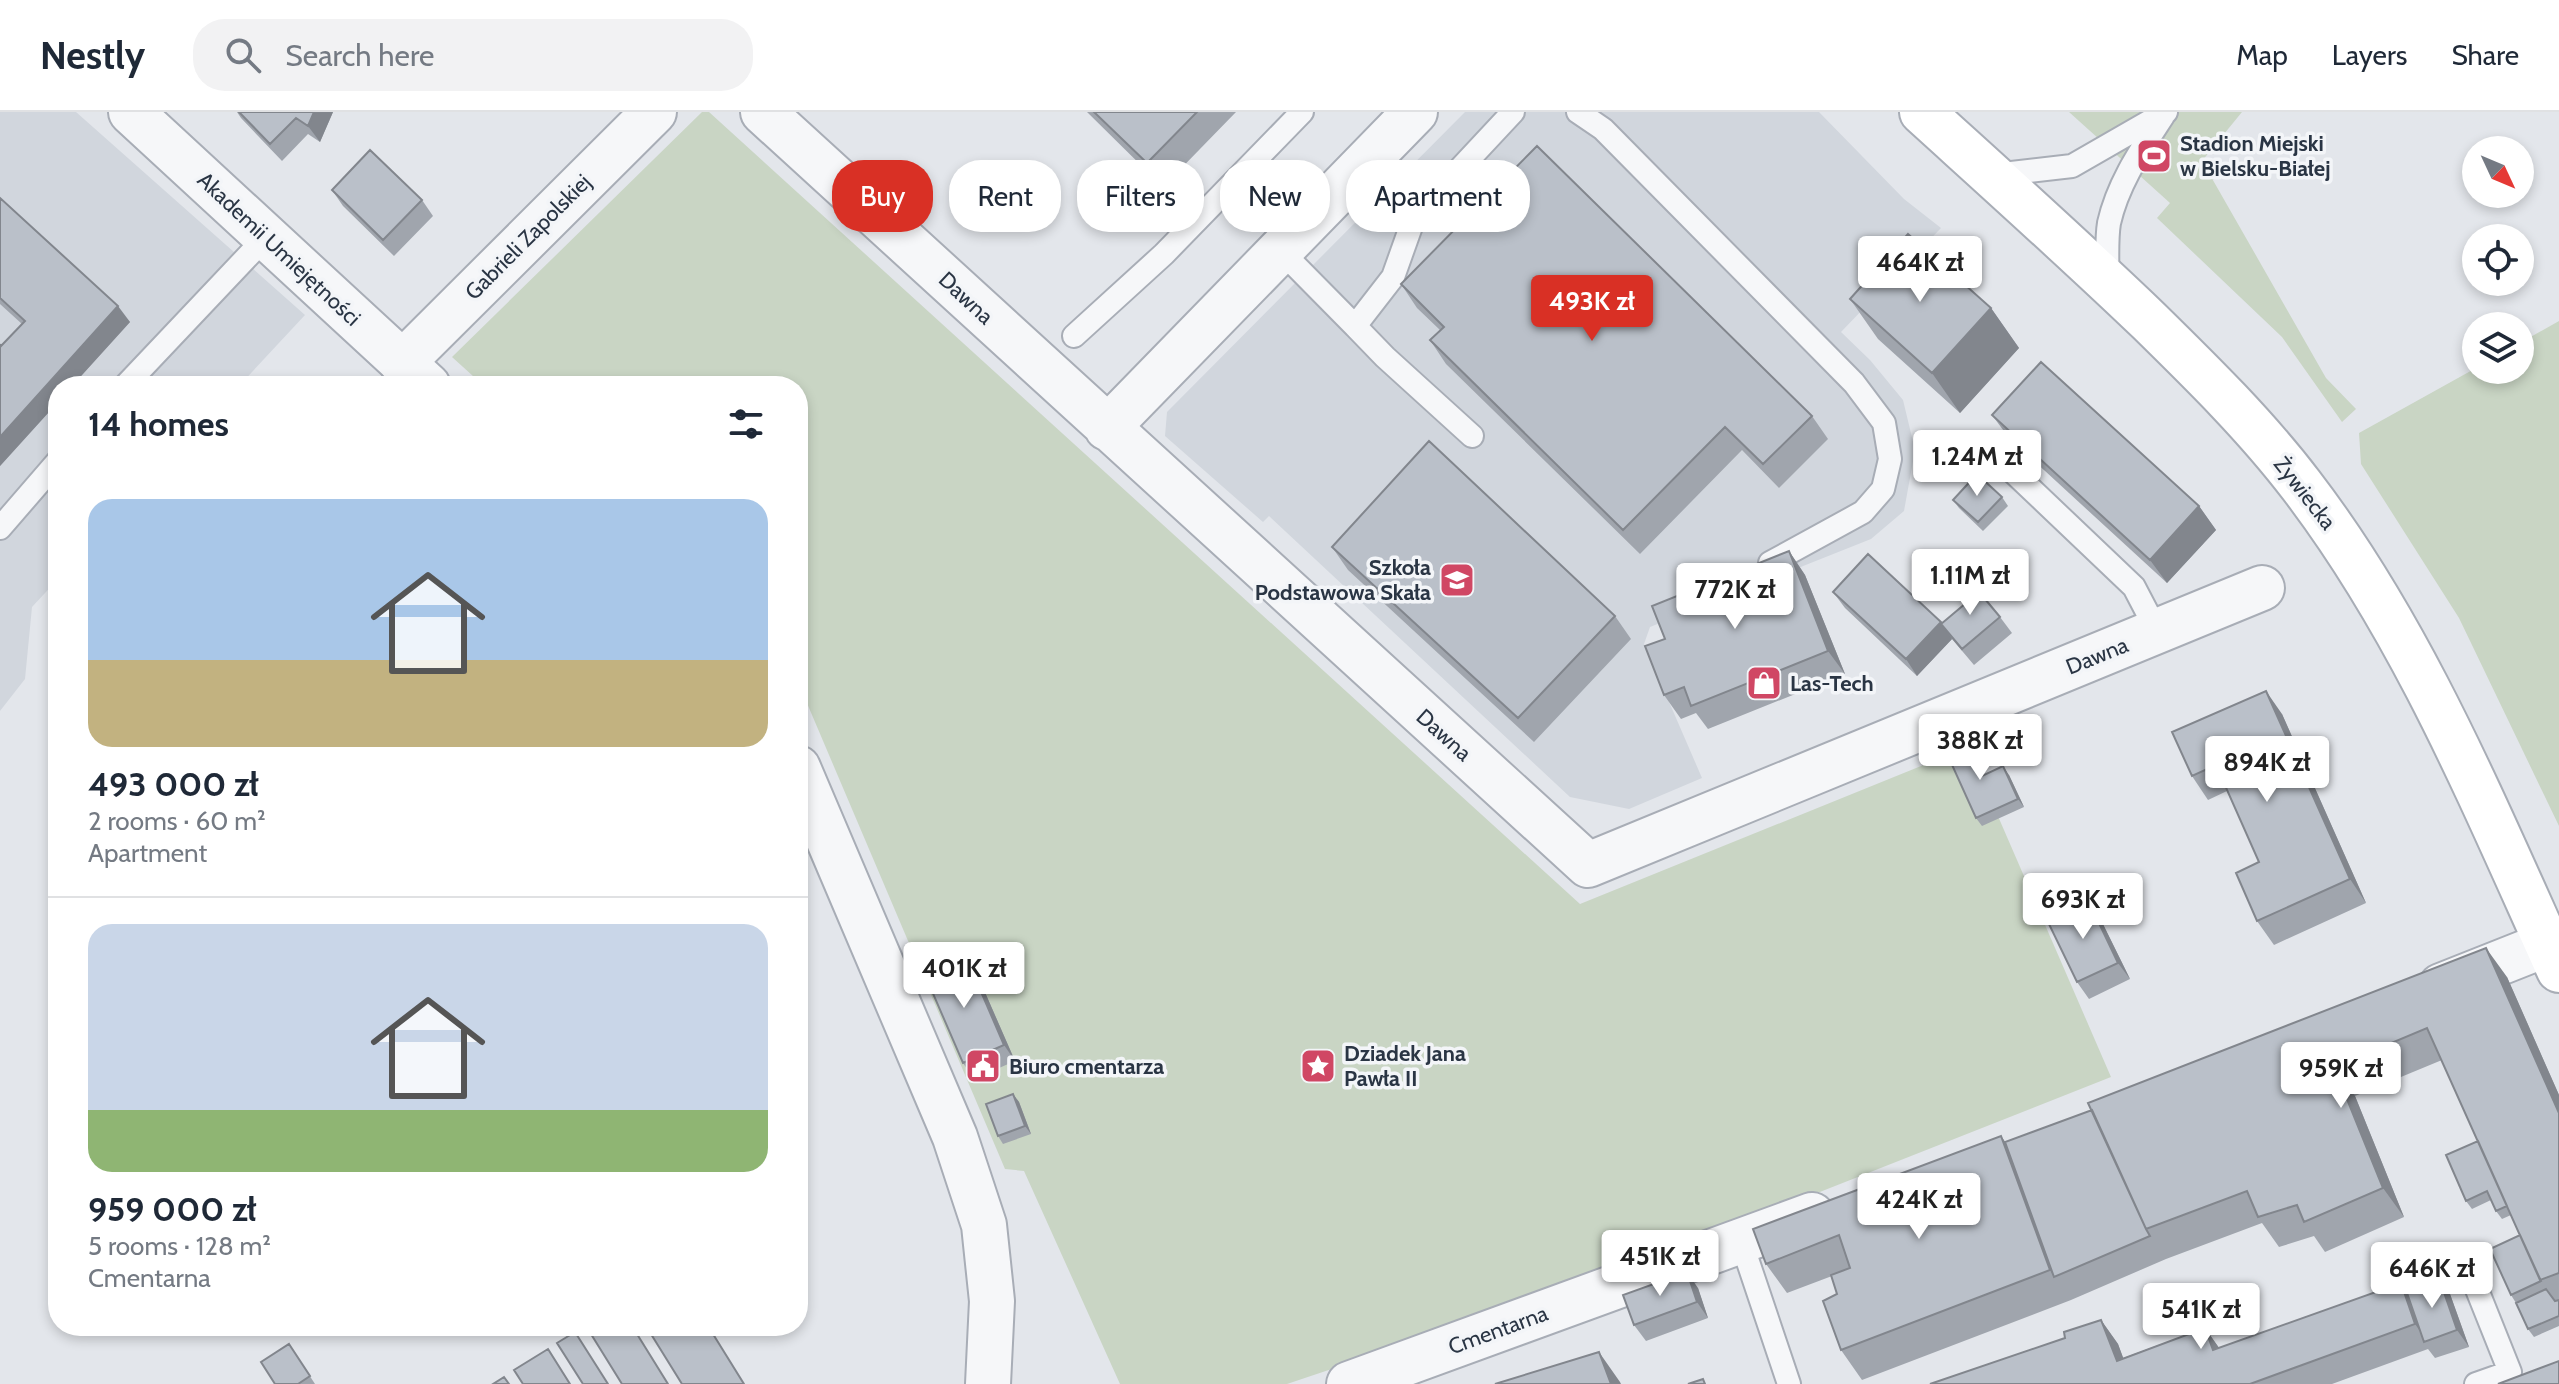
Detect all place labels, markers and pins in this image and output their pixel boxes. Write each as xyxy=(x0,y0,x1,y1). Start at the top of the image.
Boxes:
place label: Stadion Miejski w Bielsku-Białej xyxy=(2180,130,2330,182)
sports icon: Stadion Miejski w Bielsku-Białej xyxy=(2135,137,2173,175)
pin: 464K zł xyxy=(1846,236,1994,304)
pin: 493K zł xyxy=(1518,275,1666,343)
pin: 1.24M zł xyxy=(1894,430,2060,498)
pin: 1.11M zł xyxy=(1887,549,2053,617)
place label: Szkoła Podstawowa Skała xyxy=(1255,554,1431,606)
school or university icon: Szkoła Podstawowa Skała xyxy=(1438,561,1476,599)
pin: 772K zł xyxy=(1661,563,1809,631)
shop icon: Las-Tech xyxy=(1745,664,1783,702)
place label: Las-Tech xyxy=(1790,670,1874,697)
pin: 388K zł xyxy=(1906,714,2054,782)
pin: 894K zł xyxy=(2193,736,2341,804)
pin: 693K zł xyxy=(2009,873,2157,941)
pin: 401K zł xyxy=(890,942,1038,1010)
place label: Dziadek Jana Pawła II xyxy=(1344,1040,1466,1092)
pin: 959K zł xyxy=(2267,1042,2415,1110)
public building icon: Biuro cmentarza xyxy=(964,1047,1002,1085)
place icon: Dziadek Jana Pawła II xyxy=(1299,1047,1337,1085)
place label: Biuro cmentarza xyxy=(1009,1053,1164,1080)
pin: 424K zł xyxy=(1845,1173,1993,1241)
pin: 451K zł xyxy=(1586,1230,1734,1298)
pin: 646K zł xyxy=(2358,1242,2506,1310)
pin: 541K zł xyxy=(2127,1283,2275,1351)

